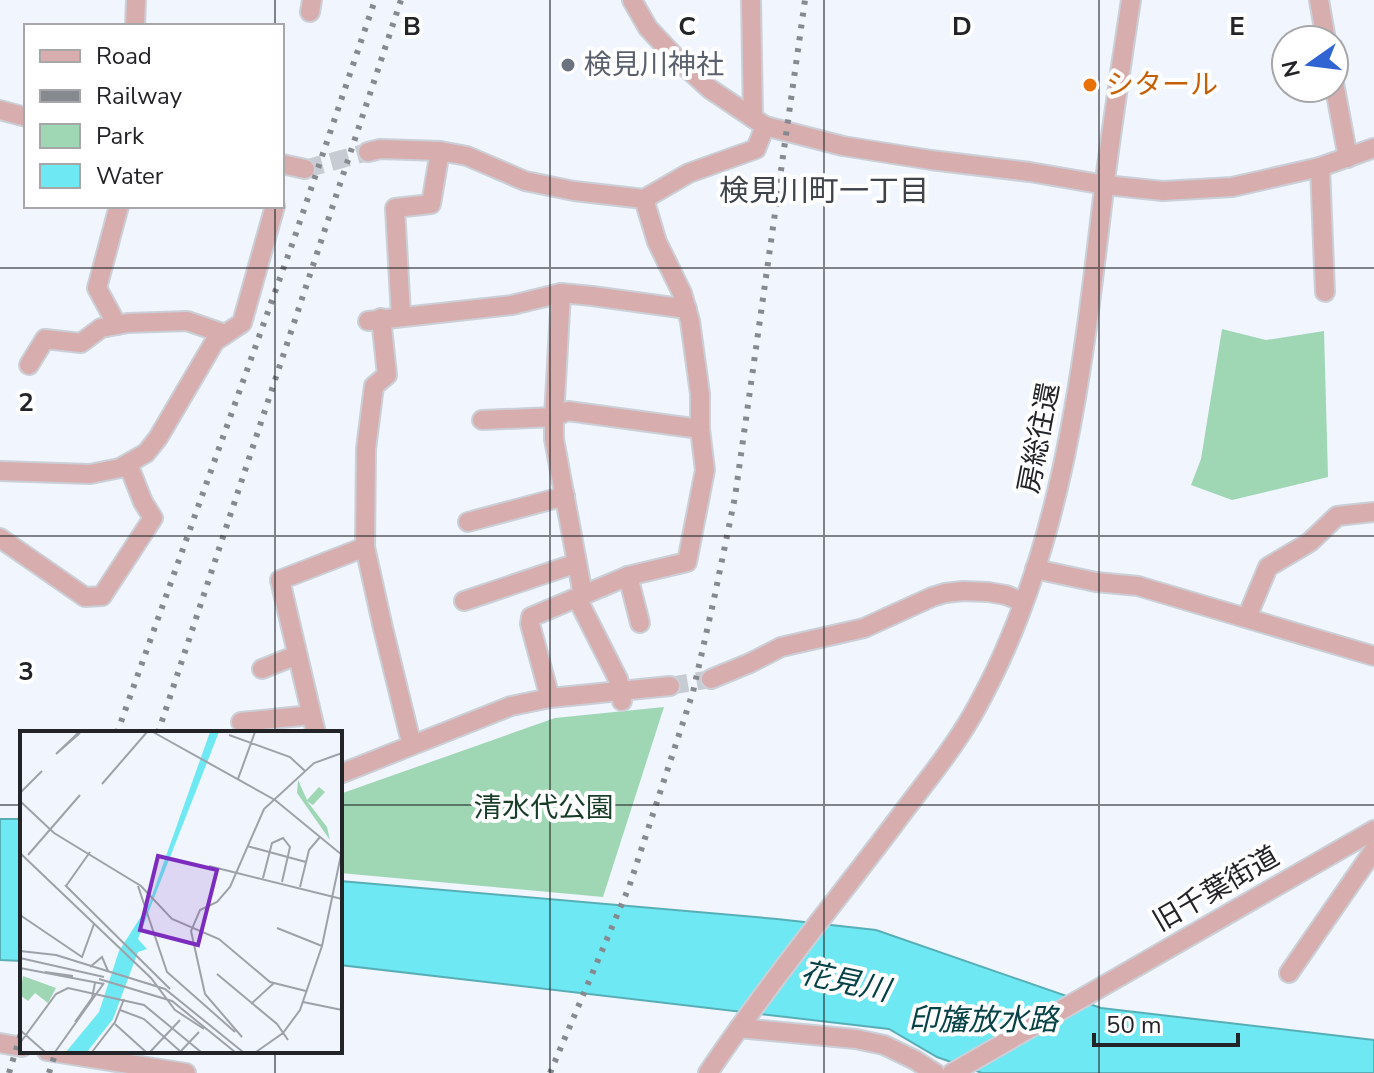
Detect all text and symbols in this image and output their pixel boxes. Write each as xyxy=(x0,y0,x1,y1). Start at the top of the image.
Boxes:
text: B xyxy=(403,9,421,44)
text: C xyxy=(678,9,696,44)
text: D xyxy=(952,9,972,44)
text: E xyxy=(1229,9,1245,44)
legend xyxy=(24,24,284,208)
north arrow xyxy=(1270,24,1350,104)
text: Road xyxy=(96,40,152,72)
place label: 検見川神社 xyxy=(584,46,724,84)
marker: 検見川神社 xyxy=(559,56,577,74)
text: N xyxy=(1275,57,1308,80)
place label: シタール xyxy=(1106,66,1218,104)
marker: シタール xyxy=(1081,76,1099,94)
text: Railway xyxy=(96,80,183,112)
text: Park xyxy=(96,120,145,152)
text: Water xyxy=(96,160,164,192)
district label: 検見川町一丁目 xyxy=(719,171,929,212)
street label: 房総往還 xyxy=(1010,379,1068,497)
text: 2 xyxy=(18,385,34,420)
text: 3 xyxy=(18,654,34,689)
inset map xyxy=(20,731,342,1053)
park label: 清水代公園 xyxy=(474,789,614,827)
street label: 旧千葉街道 xyxy=(1146,838,1286,940)
water label: 花見川 xyxy=(797,953,896,1012)
scale bar xyxy=(1094,997,1238,1047)
water label: 印旛放水路 xyxy=(908,1000,1061,1041)
text: 50 m xyxy=(1106,1009,1162,1041)

